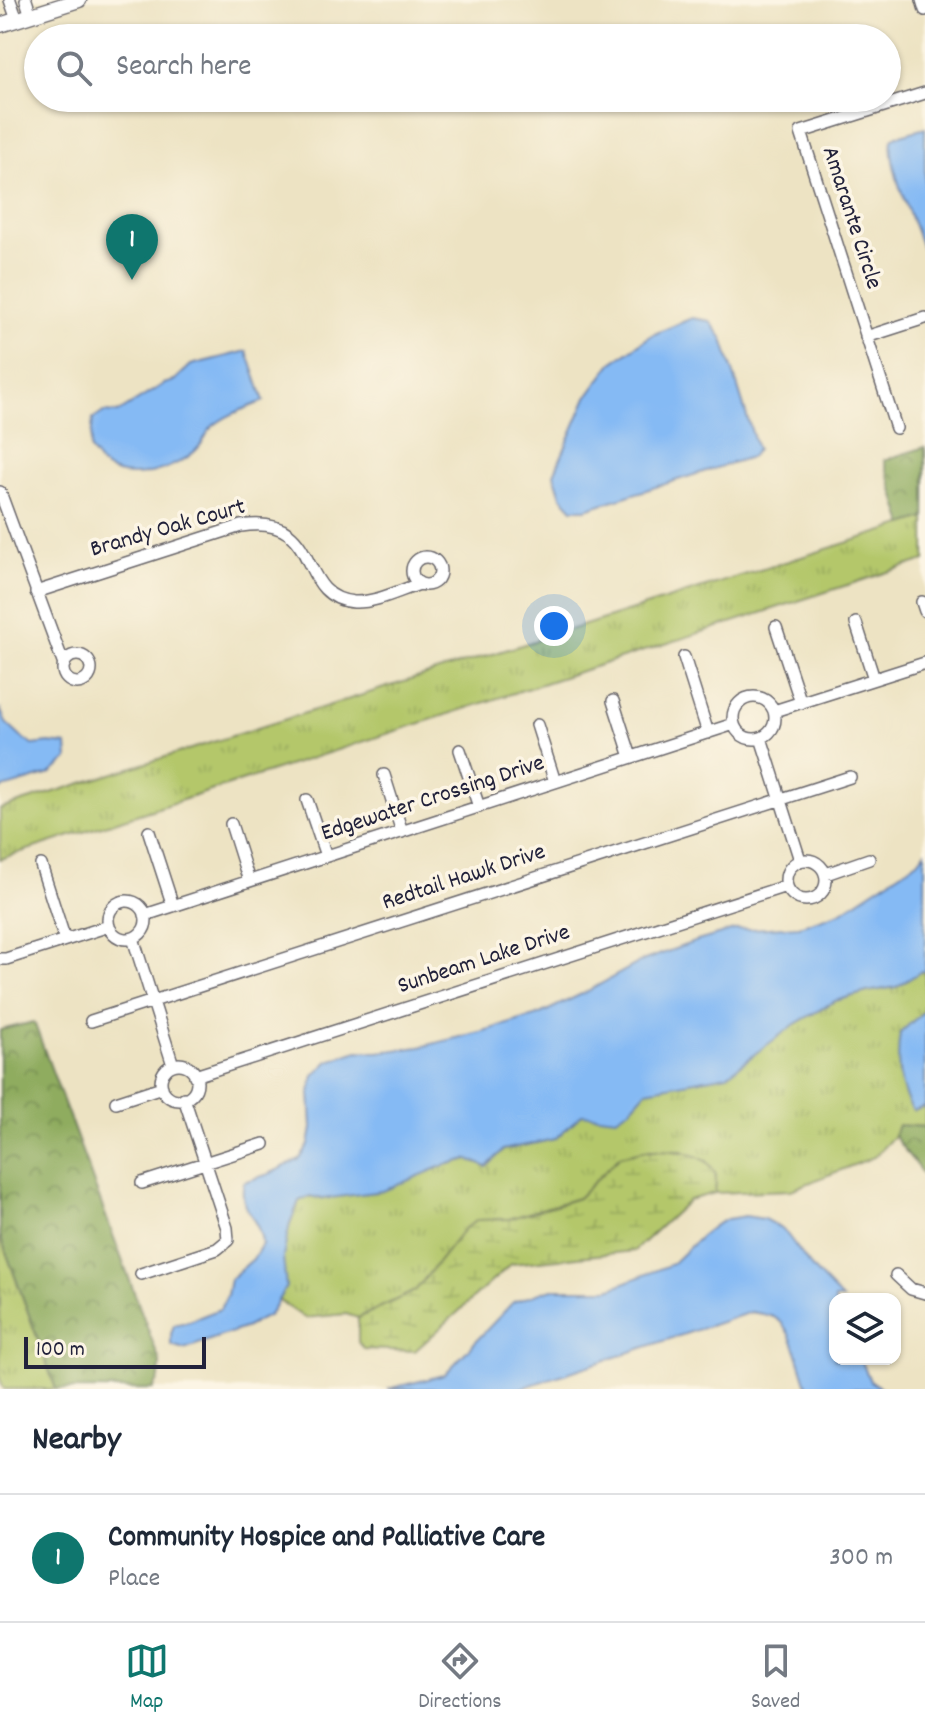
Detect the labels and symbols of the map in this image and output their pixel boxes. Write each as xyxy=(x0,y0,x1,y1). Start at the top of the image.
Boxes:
street label: Amarante Circle xyxy=(812,142,890,294)
pin: 1 xyxy=(106,214,158,280)
street label: Brandy Oak Court xyxy=(86,491,250,567)
your location xyxy=(534,606,574,646)
street label: Edgewater Crossing Drive xyxy=(317,747,549,851)
street label: Redtail Hawk Drive xyxy=(378,836,550,920)
street label: Sunbeam Lake Drive xyxy=(393,916,575,1004)
scale bar xyxy=(24,1333,206,1369)

